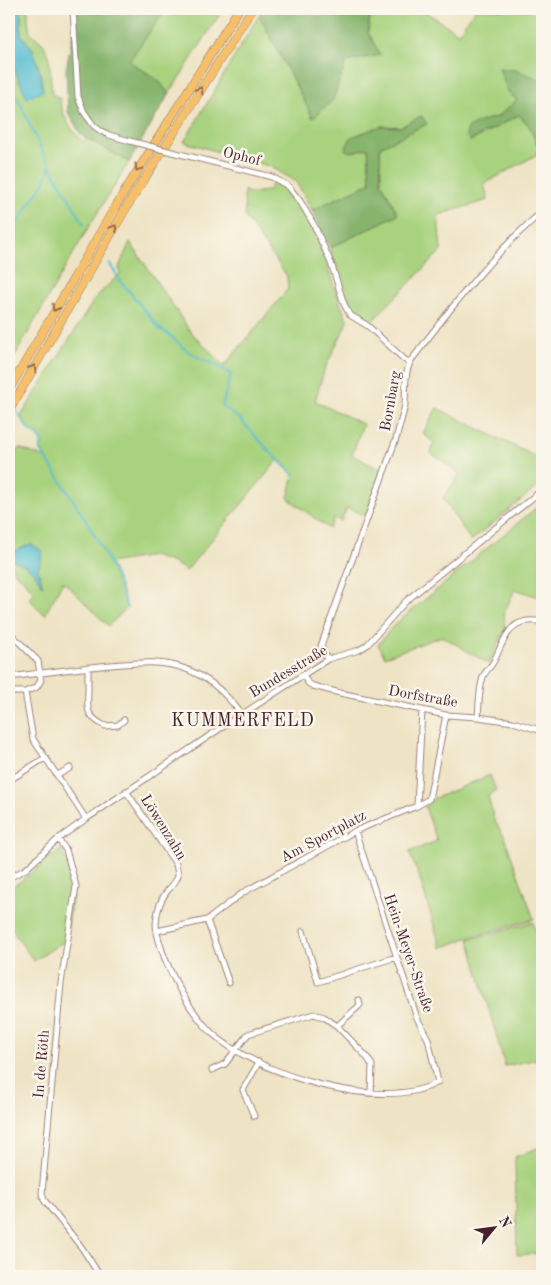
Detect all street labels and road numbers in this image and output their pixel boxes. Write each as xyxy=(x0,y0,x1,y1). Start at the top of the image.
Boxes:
street label: Ophof xyxy=(221,145,263,170)
street label: Bornbarg xyxy=(379,370,404,433)
street label: Bundesstraße xyxy=(247,643,330,701)
street label: Dorfstraße xyxy=(387,684,459,711)
street label: Löwenzahn xyxy=(137,793,189,863)
street label: Am Sportplatz xyxy=(278,809,369,866)
street label: Hein-Meyer-Straße xyxy=(380,892,435,1015)
street label: In de Röth xyxy=(32,1029,53,1099)

